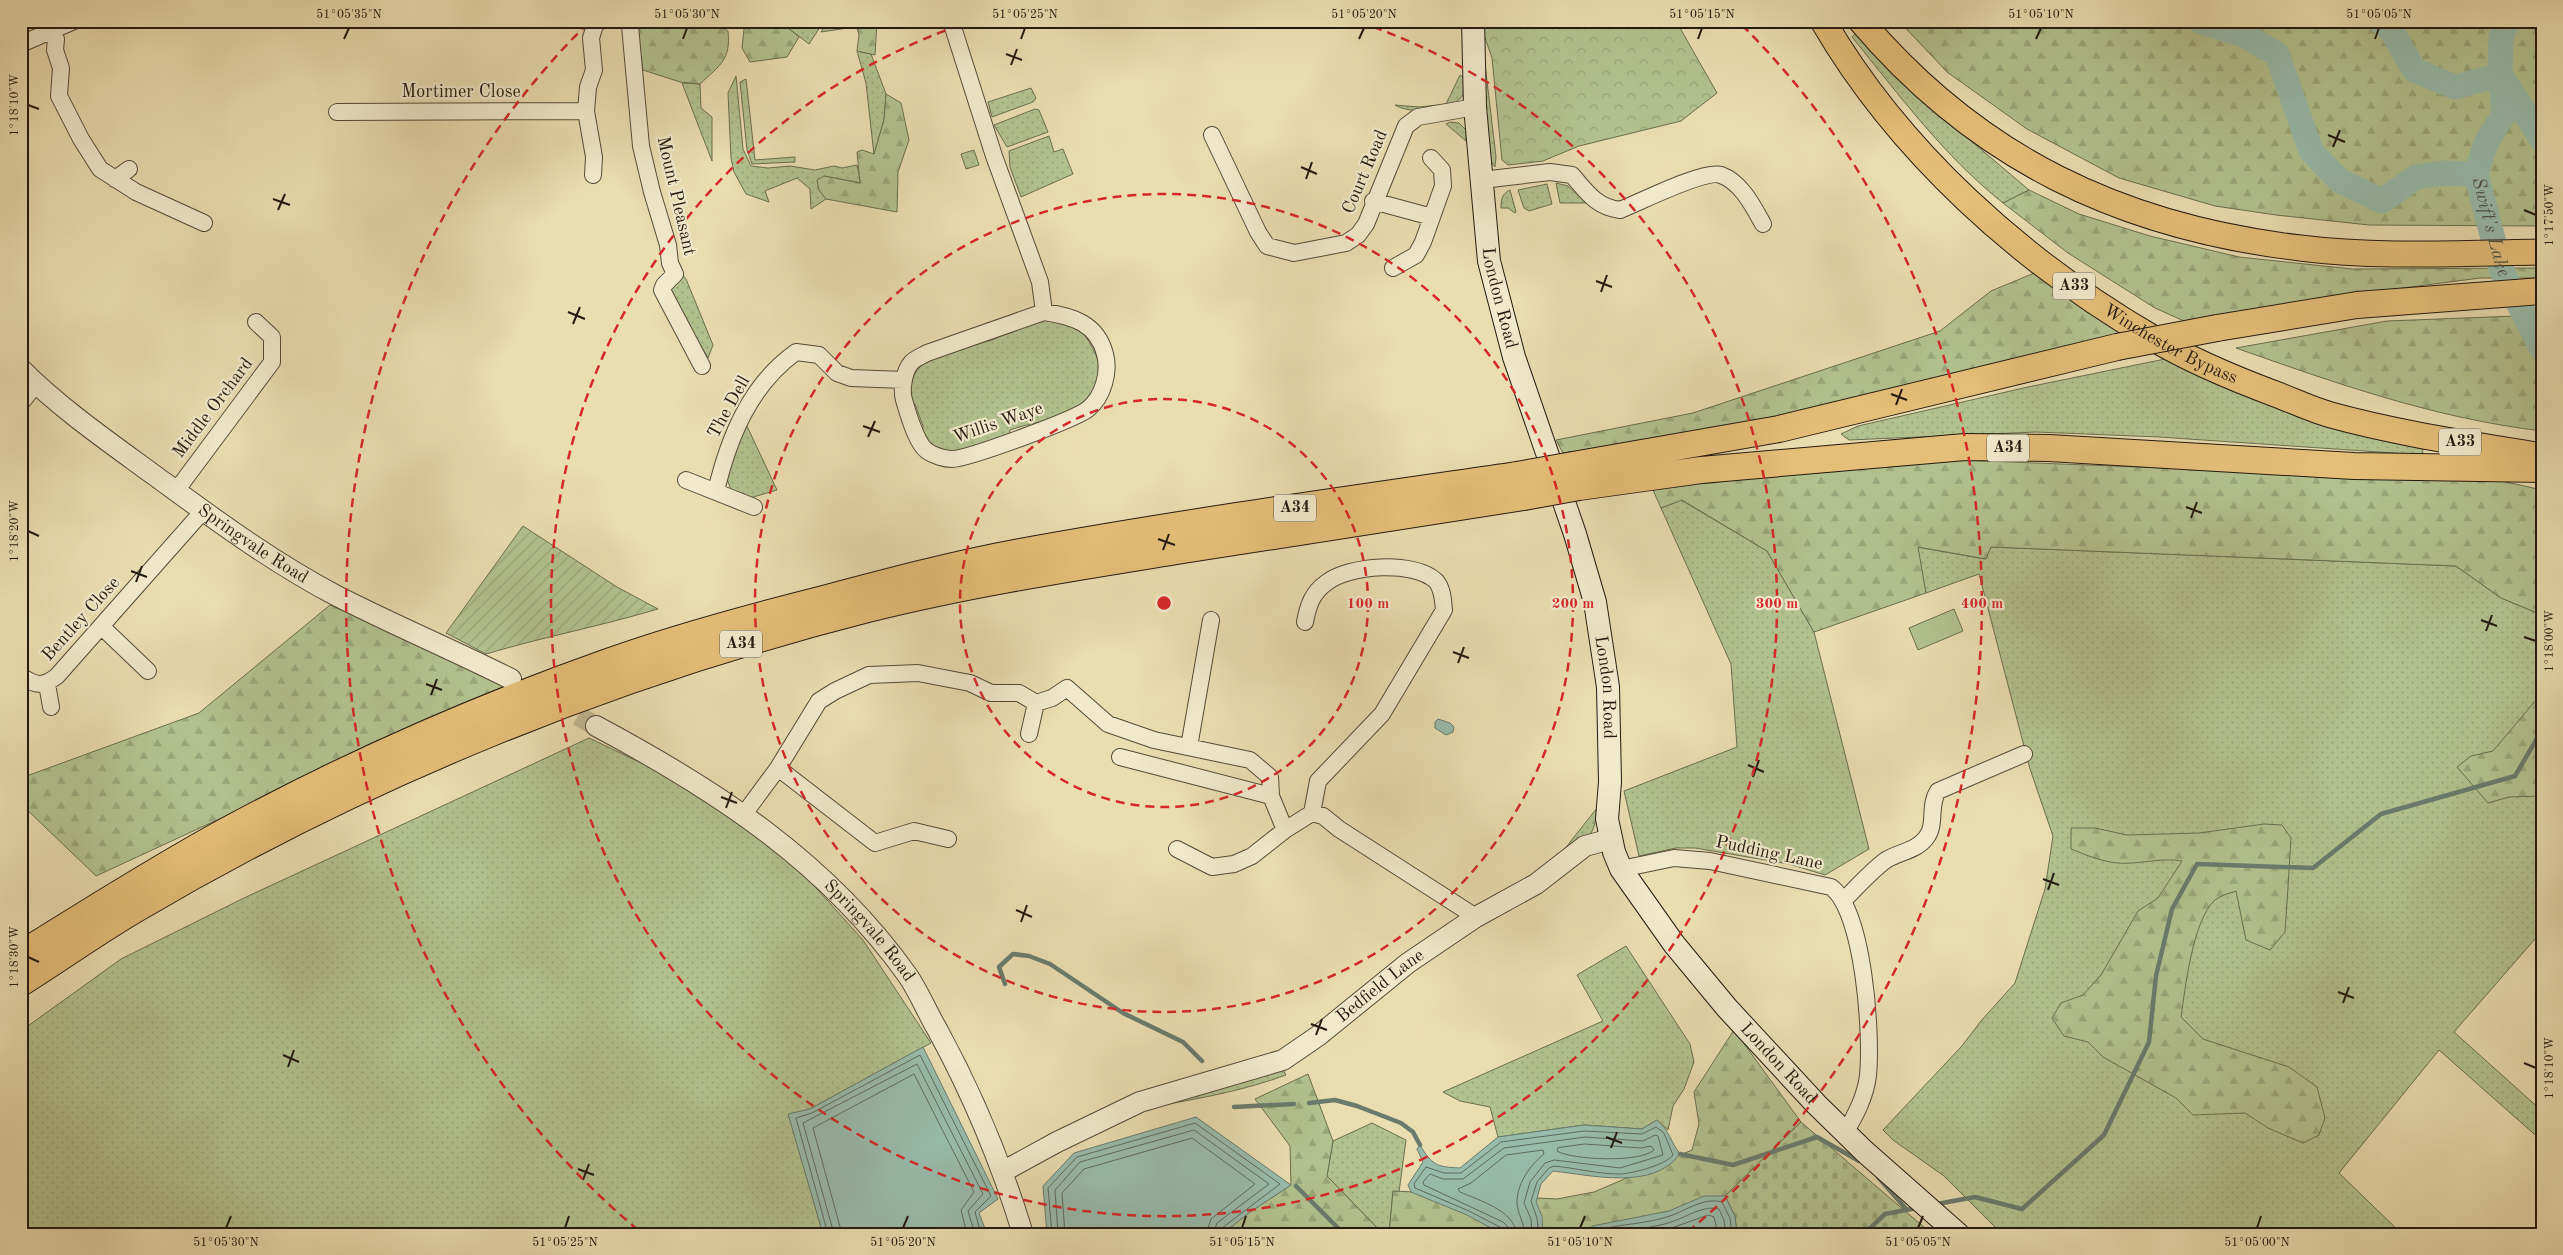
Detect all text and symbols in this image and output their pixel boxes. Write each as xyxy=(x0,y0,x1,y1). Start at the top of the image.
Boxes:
text: 51°05'35"N xyxy=(316,8,382,21)
text: 51°05'30"N xyxy=(654,8,720,21)
text: 51°05'25"N xyxy=(992,8,1058,21)
text: 51°05'20"N xyxy=(1331,8,1397,21)
text: 51°05'15"N xyxy=(1669,8,1735,21)
text: 51°05'10"N xyxy=(2008,8,2074,21)
text: 51°05'05"N xyxy=(2346,8,2412,21)
text: 1°18'10"W xyxy=(9,74,21,136)
street label: Mortimer Close xyxy=(401,83,521,101)
street label: Court Road xyxy=(1339,127,1391,217)
street label: Mount Pleasant xyxy=(654,135,698,257)
water label: Swift's Lake xyxy=(2468,175,2513,280)
text: 1°17'50"W xyxy=(2543,184,2556,246)
street label: London Road xyxy=(1479,247,1520,351)
road number: A33 xyxy=(2053,272,2095,300)
street label: Winchester Bypass xyxy=(2100,301,2240,387)
street label: Middle Orchard xyxy=(170,355,256,461)
street label: The Dell xyxy=(705,373,753,441)
street label: Willis Waye xyxy=(951,399,1045,447)
road number: A33 xyxy=(2439,428,2481,456)
road number: A34 xyxy=(1987,434,2029,462)
road number: A34 xyxy=(1274,494,1316,522)
text: 1°18'20"W xyxy=(9,500,21,562)
street label: Springvale Road xyxy=(194,501,311,587)
street label: Bentley Close xyxy=(39,573,123,665)
centre of rings xyxy=(1155,594,1173,612)
text: 100 m xyxy=(1347,597,1389,612)
text: 200 m xyxy=(1552,597,1594,612)
text: 300 m xyxy=(1756,597,1798,612)
text: 400 m xyxy=(1961,597,2003,612)
text: 1°18'00"W xyxy=(2544,610,2556,672)
road number: A34 xyxy=(720,630,762,658)
street label: London Road xyxy=(1591,634,1618,739)
street label: Pudding Lane xyxy=(1714,833,1824,873)
street label: Springvale Road xyxy=(820,876,918,985)
text: 1°18'30"W xyxy=(9,926,21,988)
street label: Bedfield Lane xyxy=(1333,946,1427,1026)
street label: London Road xyxy=(1737,1019,1821,1108)
text: 1°18'10"W xyxy=(2544,1037,2556,1099)
text: 51°05'30"N xyxy=(193,1236,259,1249)
text: 51°05'25"N xyxy=(532,1236,598,1249)
text: 51°05'20"N xyxy=(870,1236,936,1249)
text: 51°05'15"N xyxy=(1209,1236,1275,1249)
text: 51°05'10"N xyxy=(1547,1236,1613,1249)
text: 51°05'05"N xyxy=(1885,1236,1951,1249)
text: 51°05'00"N xyxy=(2224,1236,2290,1249)

